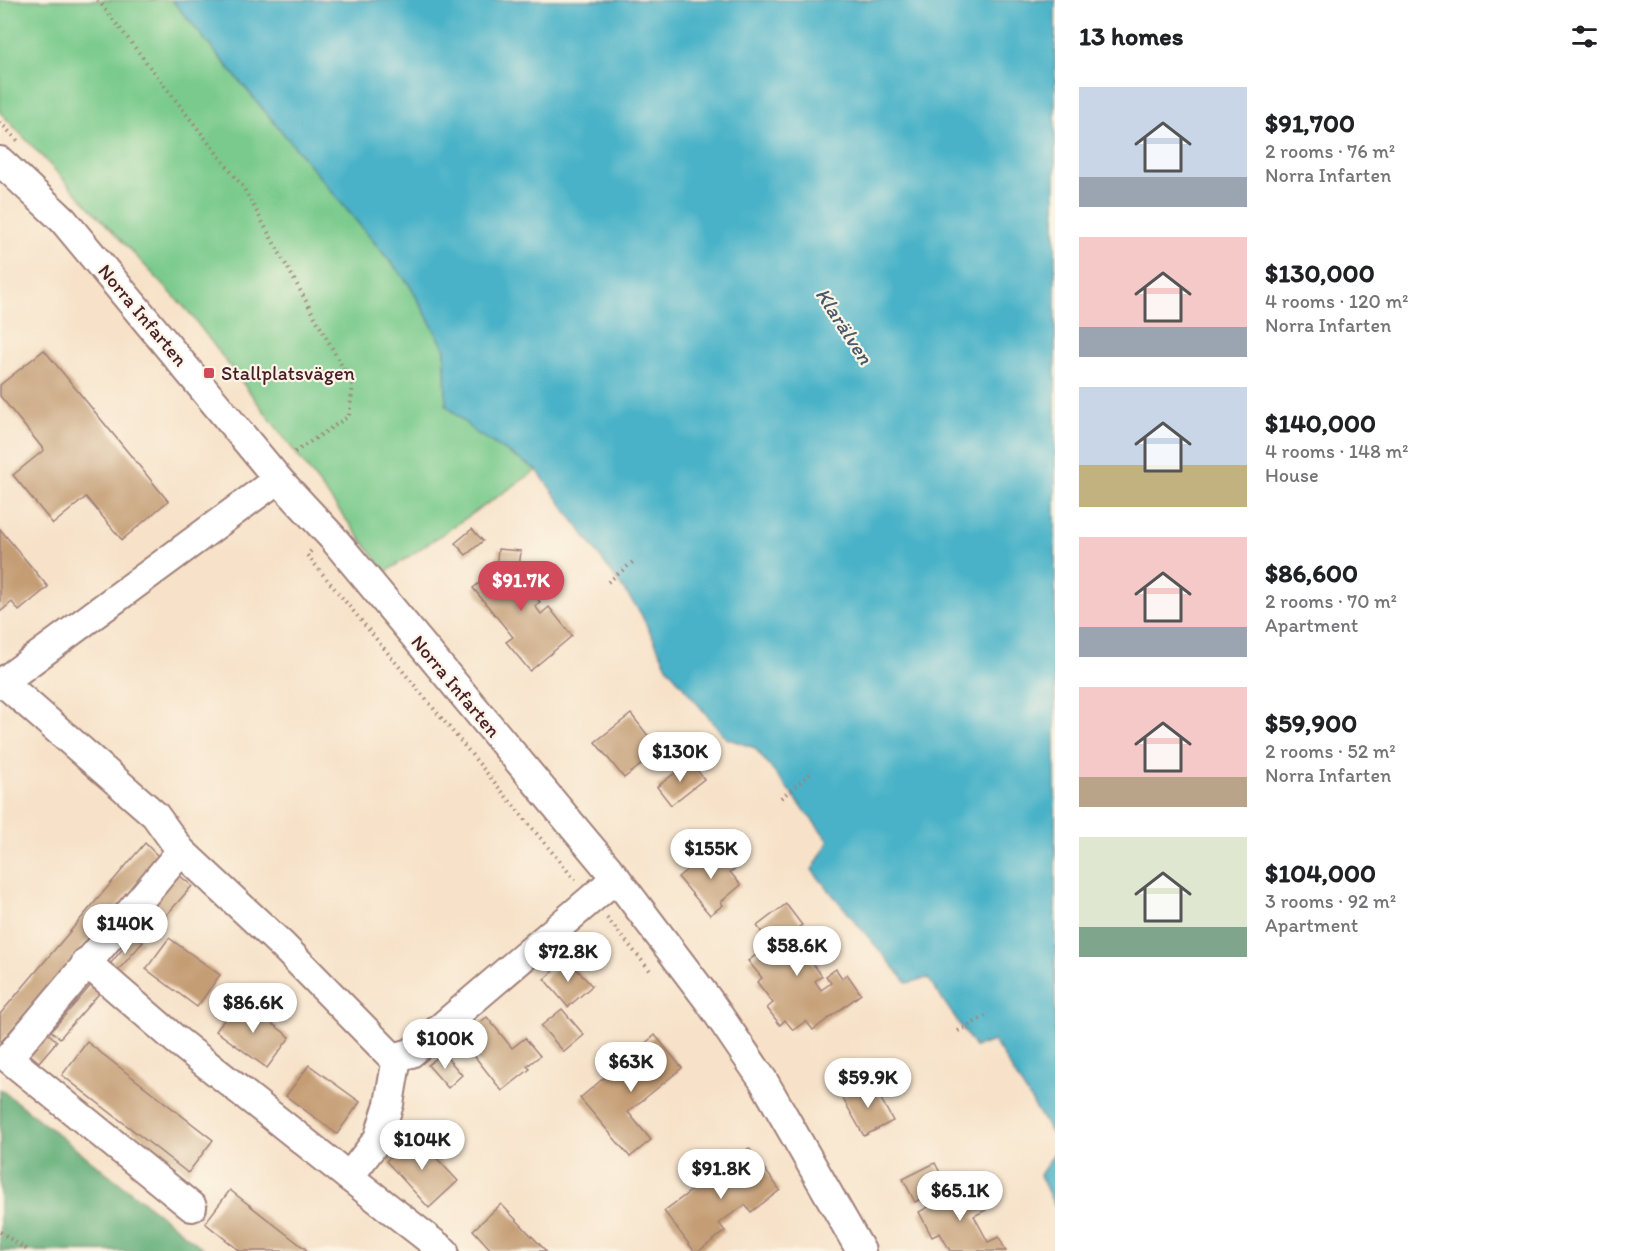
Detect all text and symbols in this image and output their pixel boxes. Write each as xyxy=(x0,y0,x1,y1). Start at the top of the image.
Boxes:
text: 13 homes xyxy=(1079,20,1183,52)
icon: filters xyxy=(1568,20,1601,53)
text: $91,700 xyxy=(1265,107,1355,139)
icon: home xyxy=(1127,111,1199,183)
text: 2 rooms · 76 m² xyxy=(1265,139,1395,163)
text: Norra Infarten xyxy=(1265,163,1391,187)
text: $130,000 xyxy=(1265,257,1375,289)
street label: Norra Infarten xyxy=(93,259,193,371)
icon: home xyxy=(1127,261,1199,333)
water label: Klarälven xyxy=(811,283,879,369)
text: 4 rooms · 120 m² xyxy=(1265,289,1408,313)
text: Norra Infarten xyxy=(1265,313,1391,337)
place label: Stallplatsvägen xyxy=(221,361,355,385)
marker: Stallplatsvägen xyxy=(202,366,216,380)
text: $140,000 xyxy=(1265,407,1376,439)
icon: home xyxy=(1127,411,1199,483)
text: 4 rooms · 148 m² xyxy=(1265,439,1409,463)
text: House xyxy=(1265,463,1319,487)
text: $86,600 xyxy=(1265,557,1358,589)
pin: $91.7K xyxy=(472,561,570,612)
icon: home xyxy=(1127,561,1199,633)
text: $91.7K xyxy=(492,568,550,592)
text: 2 rooms · 70 m² xyxy=(1265,589,1397,613)
text: Apartment xyxy=(1265,613,1358,637)
street label: Norra Infarten xyxy=(406,630,506,742)
text: $59,900 xyxy=(1265,707,1357,739)
icon: home xyxy=(1127,711,1199,783)
pin: $130K xyxy=(638,732,722,783)
text: $130K xyxy=(652,739,708,763)
text: 2 rooms · 52 m² xyxy=(1265,739,1396,763)
text: Norra Infarten xyxy=(1265,763,1391,787)
pin: $155K xyxy=(669,829,753,880)
text: $155K xyxy=(684,836,738,860)
text: $104,000 xyxy=(1265,857,1376,889)
icon: home xyxy=(1127,861,1199,933)
text: 3 rooms · 92 m² xyxy=(1265,889,1396,913)
pin: $140K xyxy=(83,904,167,955)
text: $140K xyxy=(97,911,153,935)
text: Apartment xyxy=(1265,913,1358,937)
pin: $58.6K xyxy=(748,926,846,977)
pin: $72.8K xyxy=(519,932,617,983)
text: $58.6K xyxy=(767,933,827,957)
text: $72.8K xyxy=(538,939,598,963)
pin: $86.6K xyxy=(204,983,302,1034)
text: $86.6K xyxy=(223,990,283,1014)
pin: $100K xyxy=(403,1019,487,1070)
text: $100K xyxy=(417,1026,473,1050)
pin: $63K xyxy=(595,1042,667,1093)
text: $63K xyxy=(609,1049,653,1073)
pin: $59.9K xyxy=(819,1058,917,1109)
text: $59.9K xyxy=(838,1065,898,1089)
pin: $104K xyxy=(380,1120,464,1171)
text: $104K xyxy=(394,1127,450,1151)
pin: $91.8K xyxy=(672,1149,770,1200)
text: $91.8K xyxy=(692,1156,750,1180)
pin: $65.1K xyxy=(911,1171,1009,1222)
text: $65.1K xyxy=(931,1178,989,1202)

